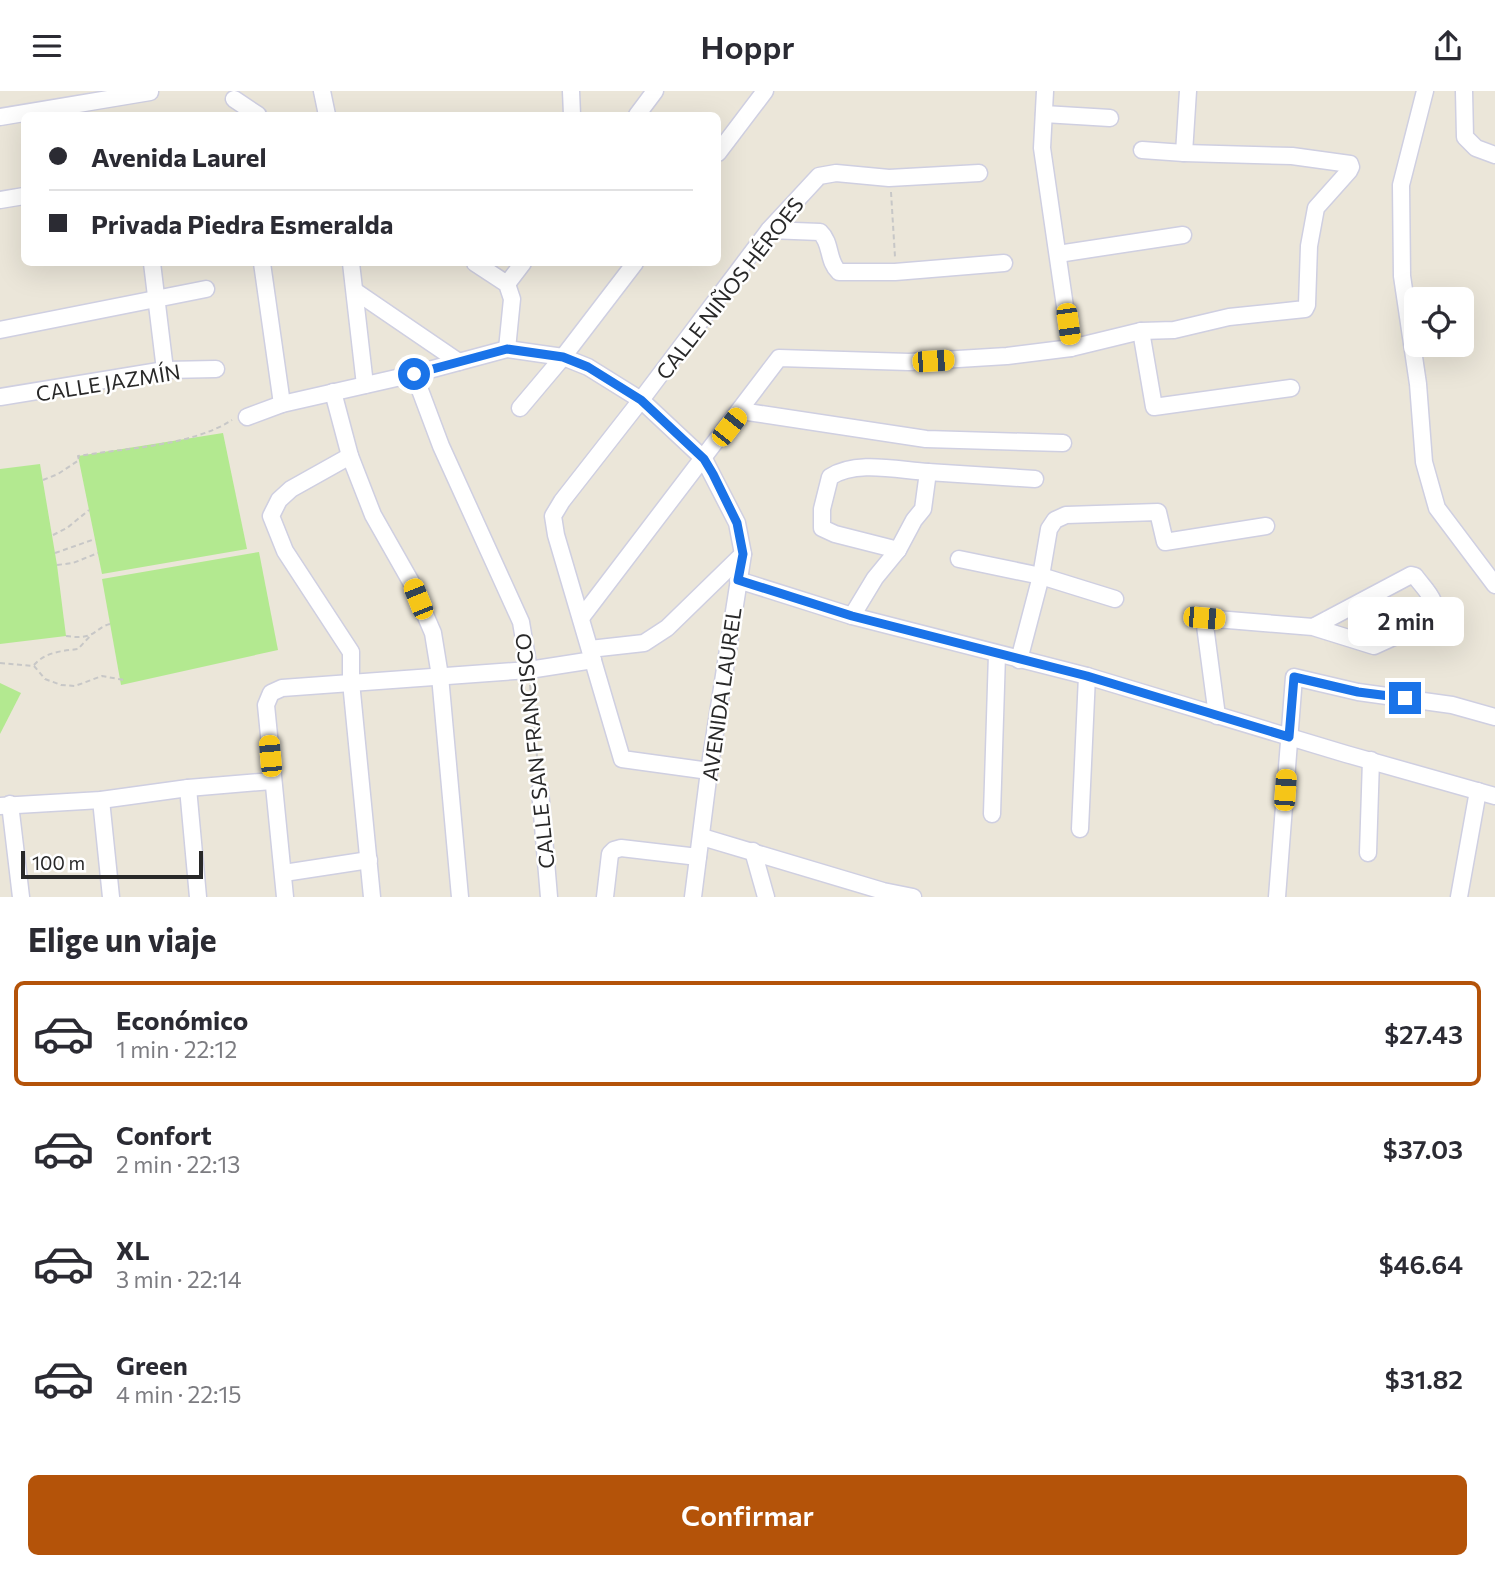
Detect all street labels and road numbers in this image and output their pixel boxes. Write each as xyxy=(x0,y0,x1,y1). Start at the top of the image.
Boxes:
street label: CALLE NIÑOS HÉROES xyxy=(650,192,808,384)
street label: CALLE JAZMÍN xyxy=(34,358,182,406)
street label: AVENIDA LAUREL xyxy=(696,606,746,782)
street label: CALLE SAN FRANCISCO xyxy=(509,632,559,870)

